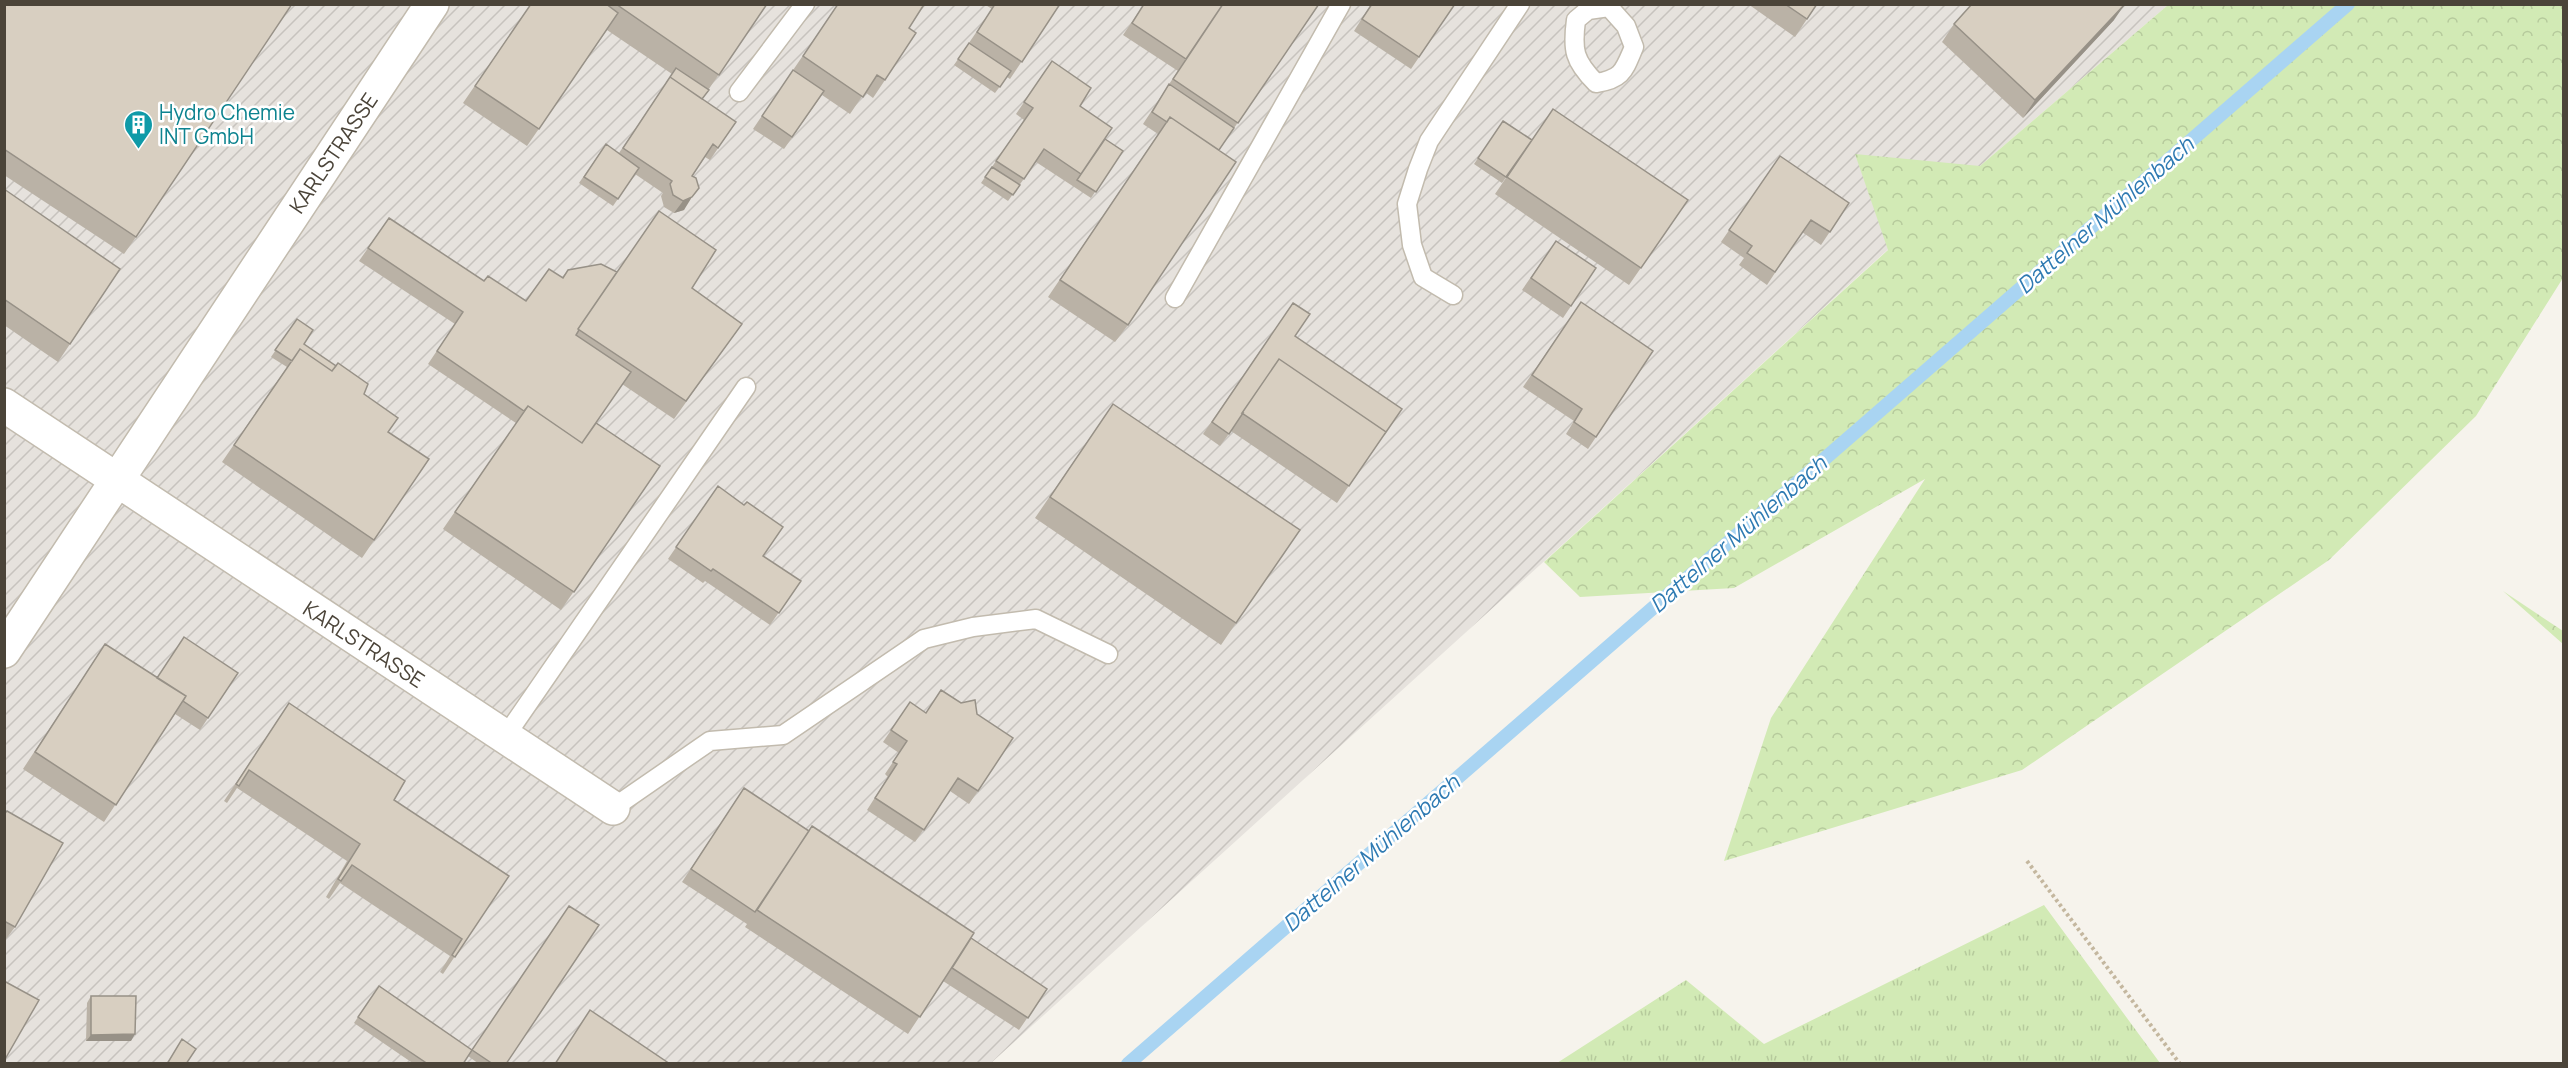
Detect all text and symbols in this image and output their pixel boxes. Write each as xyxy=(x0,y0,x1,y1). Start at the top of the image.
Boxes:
street label: KARLSTRASSE xyxy=(282,87,384,219)
place label: Hydro Chemie INT GmbH xyxy=(159,98,295,150)
building icon: Hydro Chemie INT GmbH xyxy=(122,108,154,150)
water label: Dattelner Mühlenbach xyxy=(2010,129,2201,300)
water label: Dattelner Mühlenbach xyxy=(1643,448,1834,619)
street label: KARLSTRASSE xyxy=(298,594,430,694)
water label: Dattelner Mühlenbach xyxy=(1276,767,1467,938)

